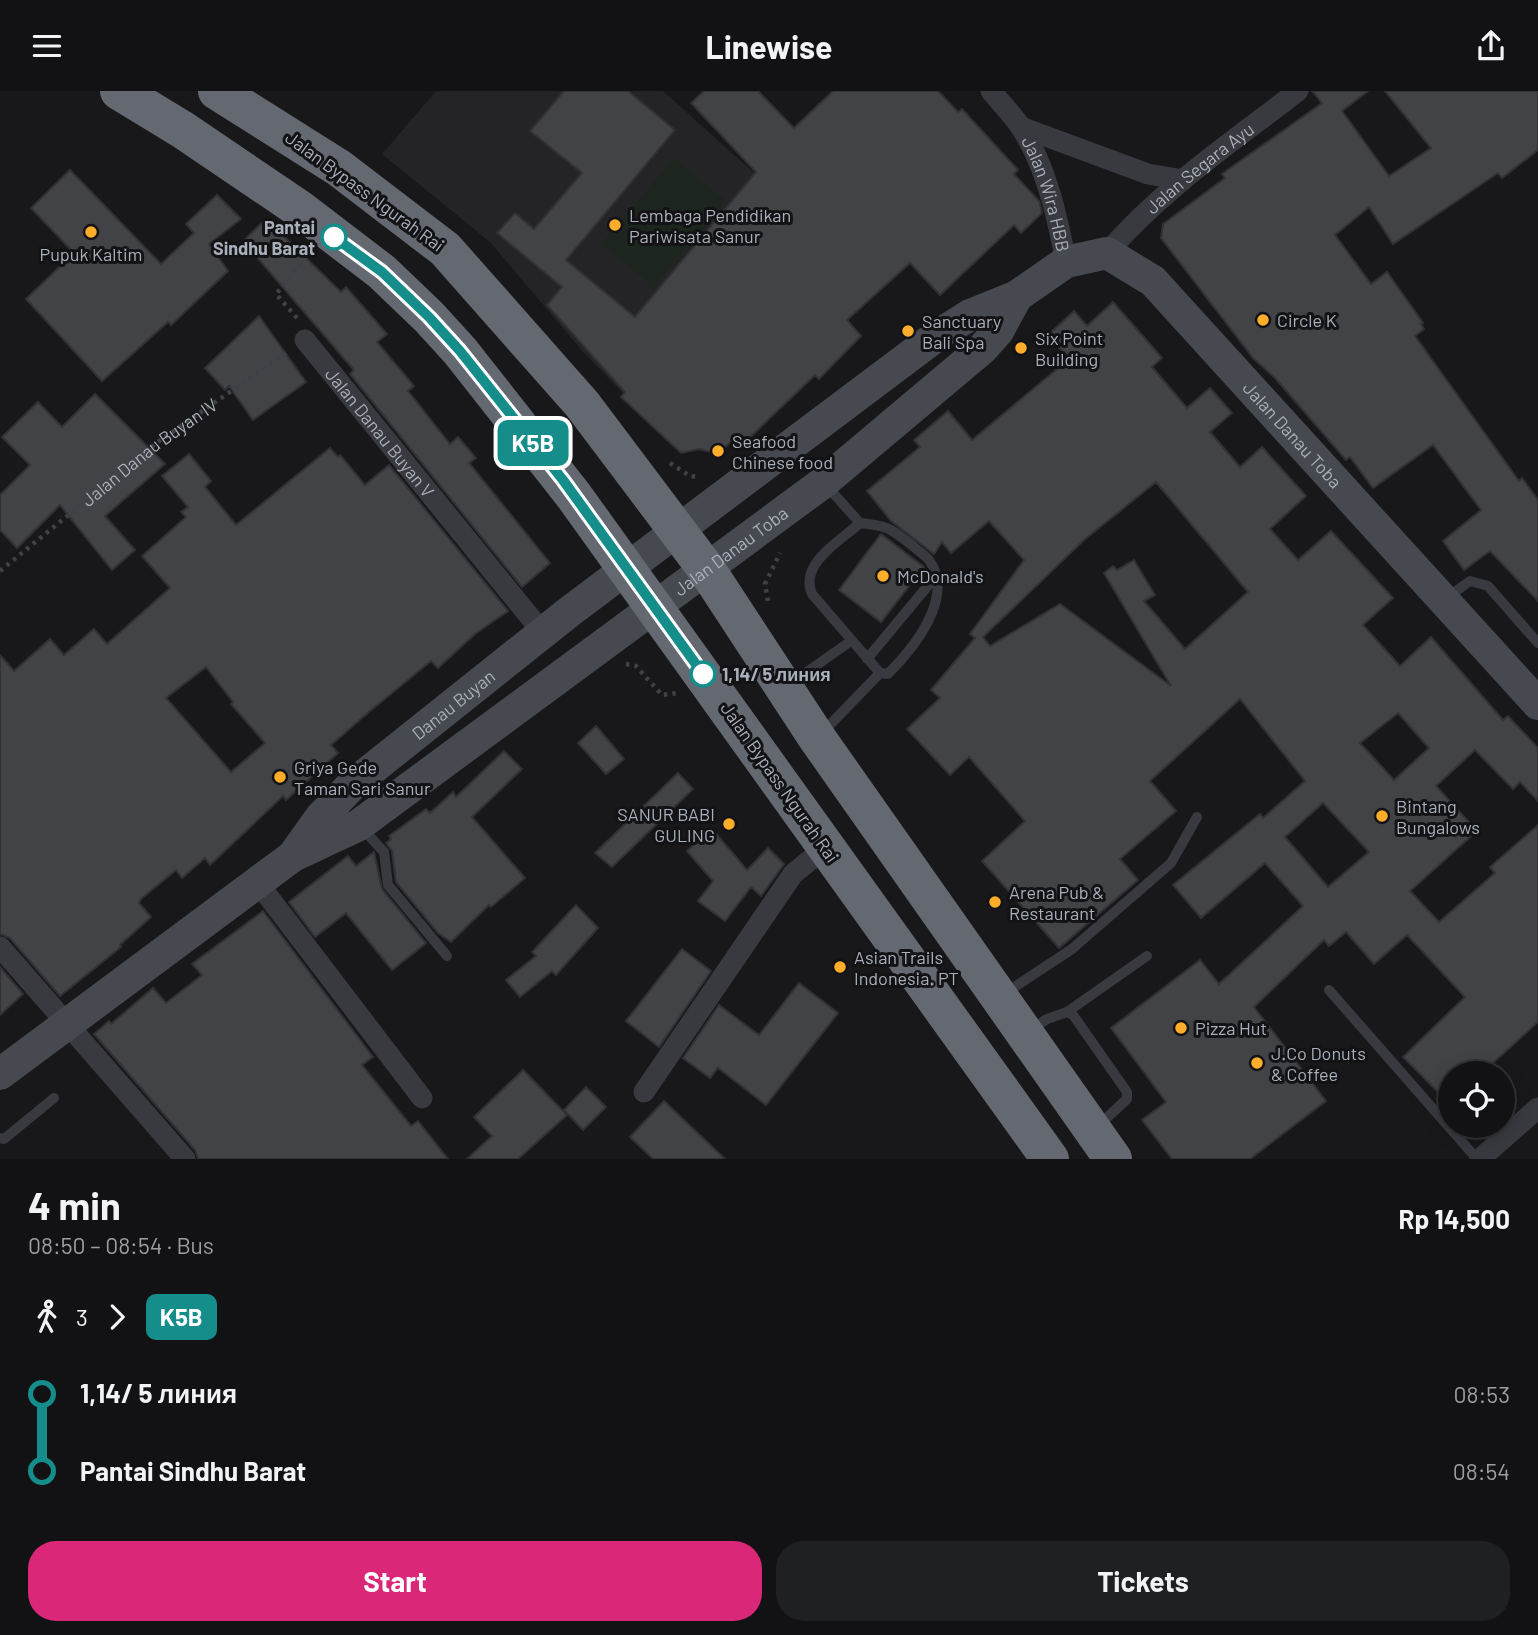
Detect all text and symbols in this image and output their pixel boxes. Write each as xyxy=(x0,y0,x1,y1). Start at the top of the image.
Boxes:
icon: menu xyxy=(28,27,66,65)
text: Linewise xyxy=(705,27,833,65)
icon: share xyxy=(1472,27,1510,65)
street label: Jalan Segara Ayu xyxy=(1141,118,1258,218)
street label: Jalan Bypass Ngurah Rai xyxy=(281,126,449,256)
street label: Jalan Wira HBB xyxy=(1017,132,1075,254)
place label: Lembaga Pendidikan Pariwisata Sanur xyxy=(629,204,791,247)
place label: Pantai Sindhu Barat xyxy=(213,216,315,259)
marker: Lembaga Pendidikan Pariwisata Sanur xyxy=(607,217,623,233)
marker: Pupuk Kaltim xyxy=(83,224,99,240)
marker: Pantai Sindhu Barat xyxy=(321,224,347,250)
place label: Pupuk Kaltim xyxy=(40,243,142,265)
place label: Circle K xyxy=(1277,309,1337,331)
place label: Sanctuary Bali Spa xyxy=(922,310,1001,353)
marker: Circle K xyxy=(1255,312,1271,328)
marker: Sanctuary Bali Spa xyxy=(900,323,916,339)
place label: Six Point Building xyxy=(1035,327,1103,370)
marker: Six Point Building xyxy=(1013,340,1029,356)
street label: Jalan Danau Buyan V xyxy=(321,363,439,502)
street label: Jalan Danau Toba xyxy=(1239,377,1347,492)
street label: Jalan Danau Buyan IV xyxy=(77,393,222,511)
line badge: K5B xyxy=(493,420,573,466)
text: K5B xyxy=(512,428,554,457)
place label: Seafood Chinese food xyxy=(732,430,833,473)
marker: Seafood Chinese food xyxy=(710,443,726,459)
street label: Jalan Danau Toba xyxy=(669,501,792,600)
place label: McDonald's xyxy=(897,565,984,587)
marker: McDonald's xyxy=(875,568,891,584)
marker: 1,14/ 5 линия xyxy=(690,661,716,687)
place label: 1,14/ 5 линия xyxy=(722,663,831,685)
street label: Danau Buyan xyxy=(407,665,499,744)
street label: Jalan Bypass Ngurah Rai xyxy=(716,698,844,866)
place label: Griya Gede Taman Sari Sanur xyxy=(294,756,431,799)
marker: Griya Gede Taman Sari Sanur xyxy=(272,769,288,785)
place label: Bintang Bungalows xyxy=(1396,795,1480,838)
place label: SANUR BABI GULING xyxy=(617,803,715,846)
marker: Bintang Bungalows xyxy=(1374,808,1390,824)
marker: SANUR BABI GULING xyxy=(721,816,737,832)
place label: Arena Pub & Restaurant xyxy=(1009,881,1104,924)
marker: Arena Pub & Restaurant xyxy=(987,894,1003,910)
place label: Asian Trails Indonesia. PT xyxy=(854,946,959,989)
marker: Asian Trails Indonesia. PT xyxy=(832,959,848,975)
place label: Pizza Hut xyxy=(1195,1017,1267,1039)
marker: Pizza Hut xyxy=(1173,1020,1189,1036)
place label: J.Co Donuts & Coffee xyxy=(1271,1042,1366,1085)
marker: J.Co Donuts & Coffee xyxy=(1249,1055,1265,1071)
map controls xyxy=(1438,1061,1515,1138)
button: locate xyxy=(1438,1061,1515,1138)
text: 4 min xyxy=(28,1182,121,1228)
text: Rp 14,500 xyxy=(1399,1203,1510,1234)
text: 08:50 – 08:54 · Bus xyxy=(28,1231,214,1259)
icon: walk xyxy=(28,1298,66,1336)
icon: forward xyxy=(98,1298,136,1336)
text: K5B xyxy=(160,1302,203,1331)
text: 3 xyxy=(76,1303,88,1331)
text: 1,14/ 5 линия xyxy=(80,1377,237,1408)
text: 08:53 xyxy=(1454,1380,1510,1408)
text: Pantai Sindhu Barat xyxy=(80,1455,306,1486)
text: 08:54 xyxy=(1453,1457,1510,1485)
button: Start xyxy=(28,1541,762,1621)
button: Tickets xyxy=(776,1541,1510,1621)

